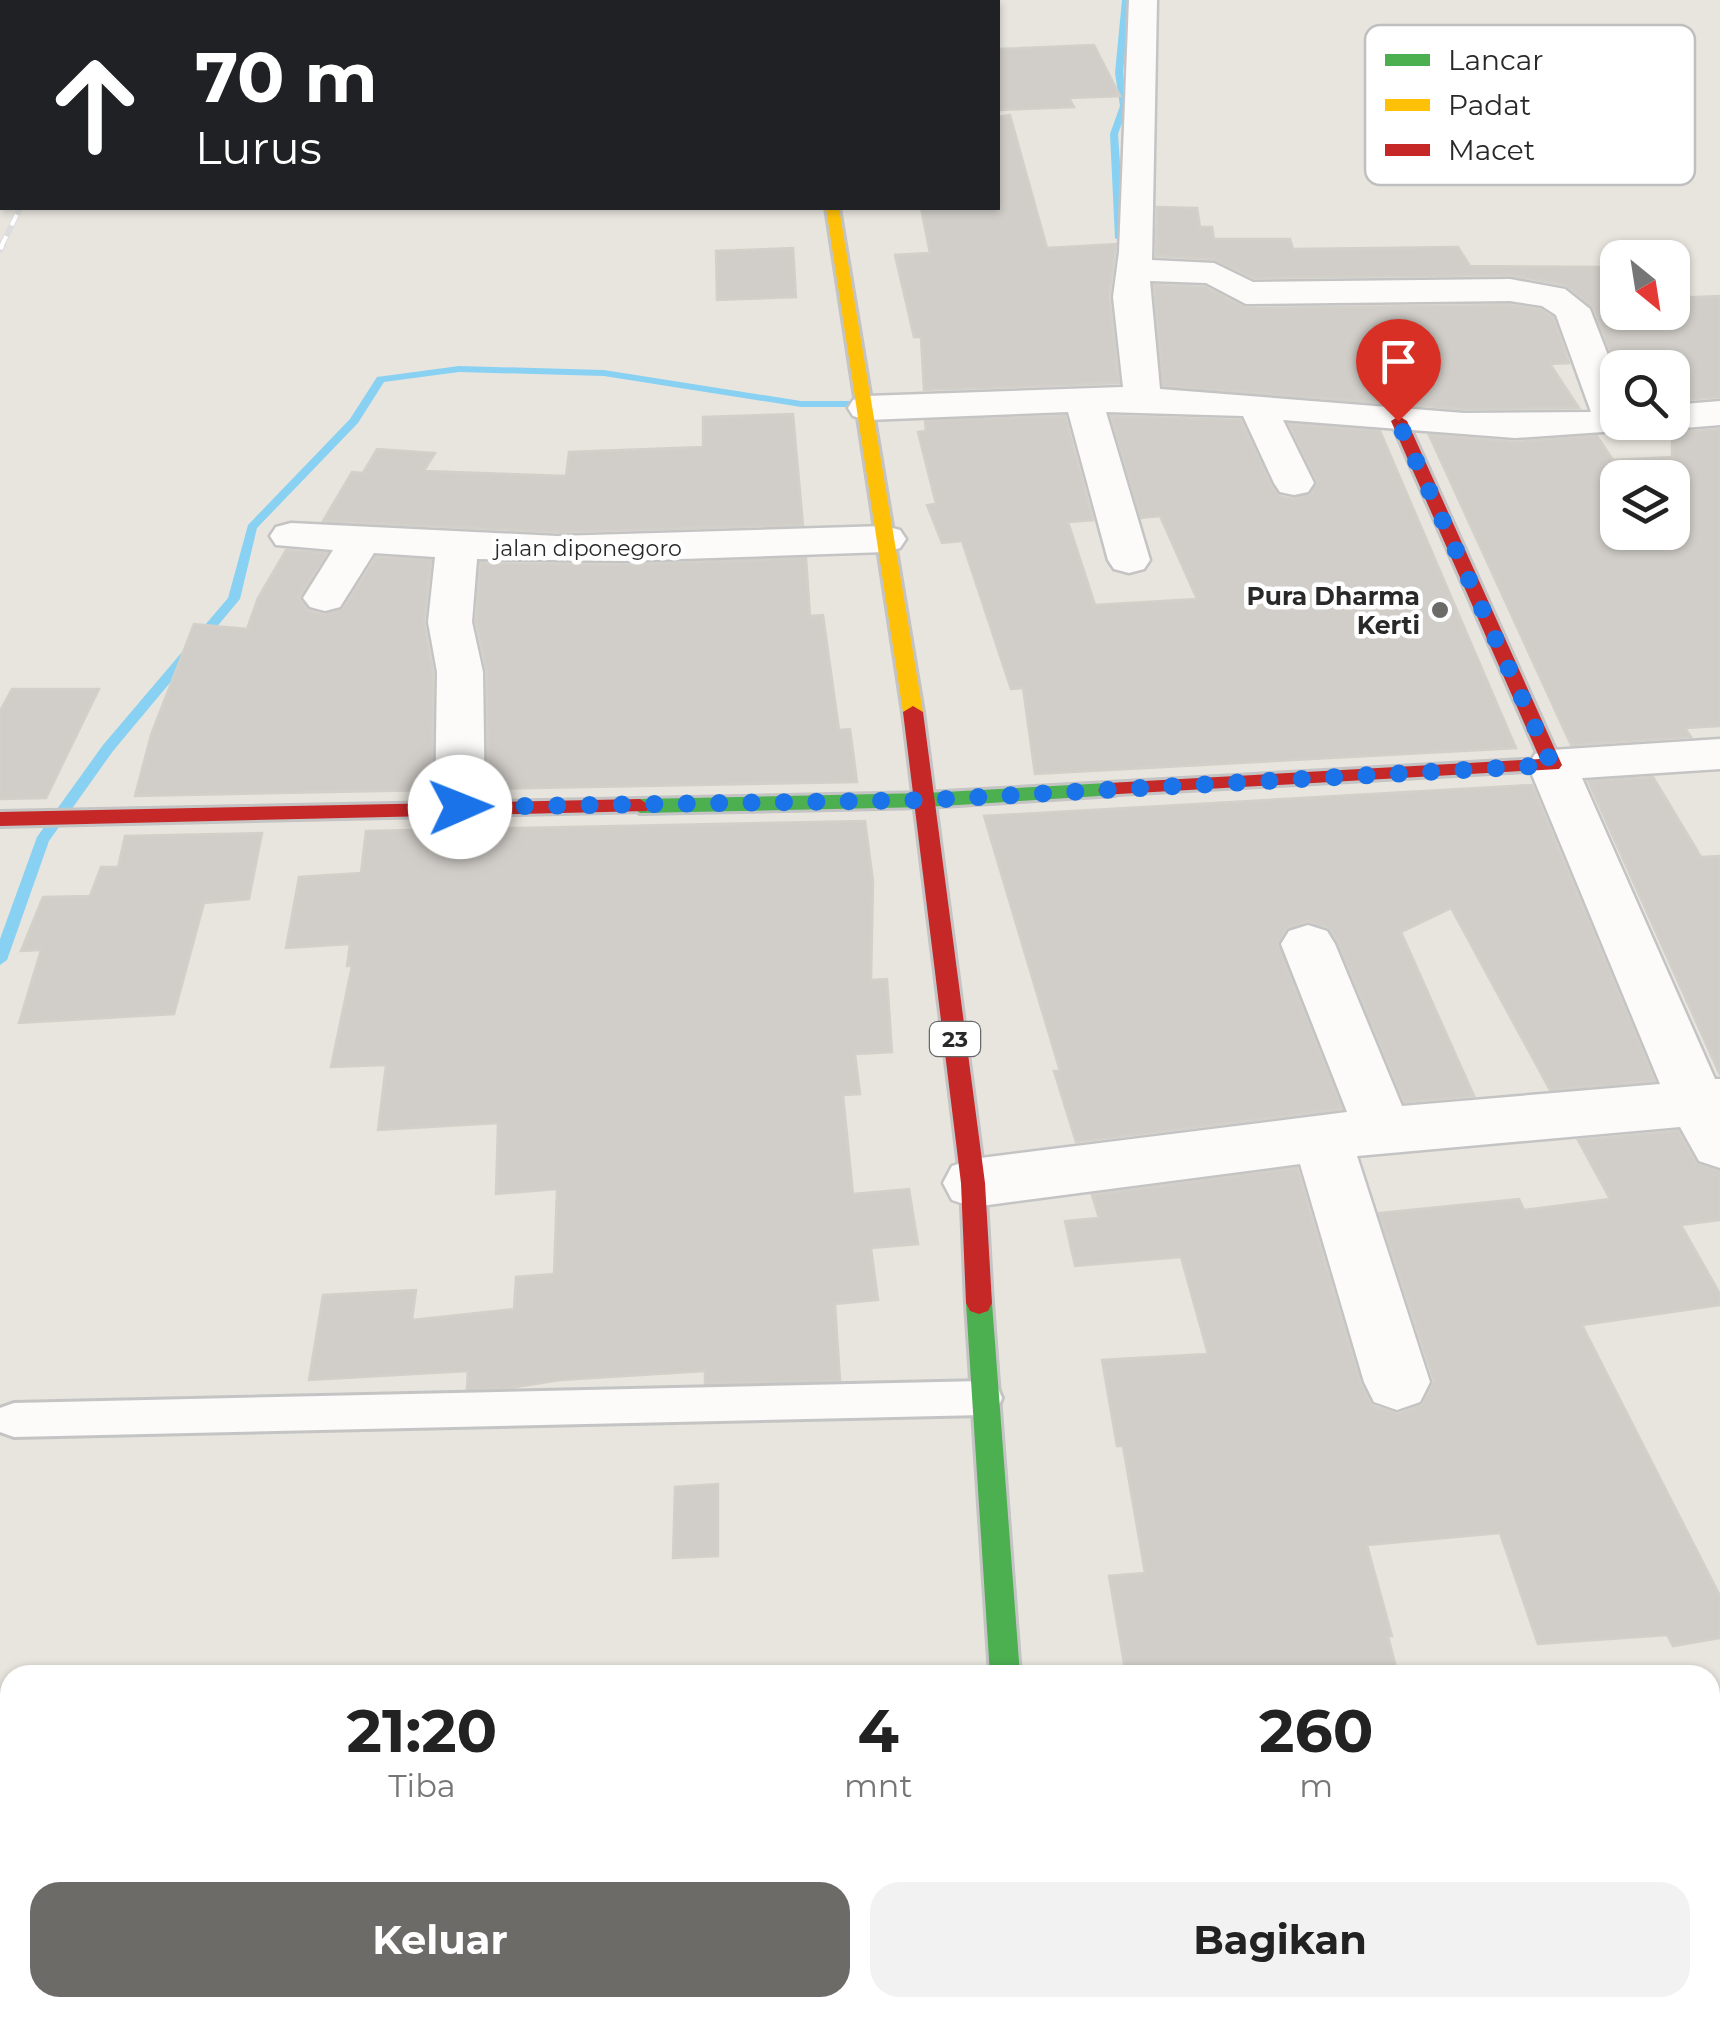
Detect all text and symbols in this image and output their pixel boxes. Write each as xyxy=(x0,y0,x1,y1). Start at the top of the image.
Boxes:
legend xyxy=(1365,25,1695,185)
text: 70 m xyxy=(195,34,378,120)
icon: ahead xyxy=(30,40,160,170)
text: Lancar xyxy=(1448,43,1543,77)
text: Padat xyxy=(1448,88,1531,122)
text: Lurus xyxy=(195,120,322,175)
text: Macet xyxy=(1448,133,1535,167)
north arrow xyxy=(1600,240,1690,330)
map controls xyxy=(1600,240,1690,550)
pin xyxy=(1356,319,1441,422)
icon: arrive xyxy=(1371,334,1426,389)
button: search xyxy=(1600,350,1690,440)
button: layers xyxy=(1600,460,1690,550)
street label: jalan diponegoro xyxy=(492,535,682,562)
place label: Pura Dharma Kerti xyxy=(1247,581,1420,640)
marker: Pura Dharma Kerti xyxy=(1429,599,1451,621)
position arrow xyxy=(408,755,512,859)
road number: 23 xyxy=(930,1022,980,1056)
text: 21:20 xyxy=(347,1694,497,1767)
text: 4 xyxy=(858,1694,899,1767)
text: 260 xyxy=(1259,1694,1373,1767)
text: Tiba xyxy=(388,1766,456,1805)
text: mnt xyxy=(844,1766,912,1805)
text: m xyxy=(1299,1766,1333,1805)
button: Keluar xyxy=(30,1882,850,1997)
button: Bagikan xyxy=(870,1882,1690,1997)

